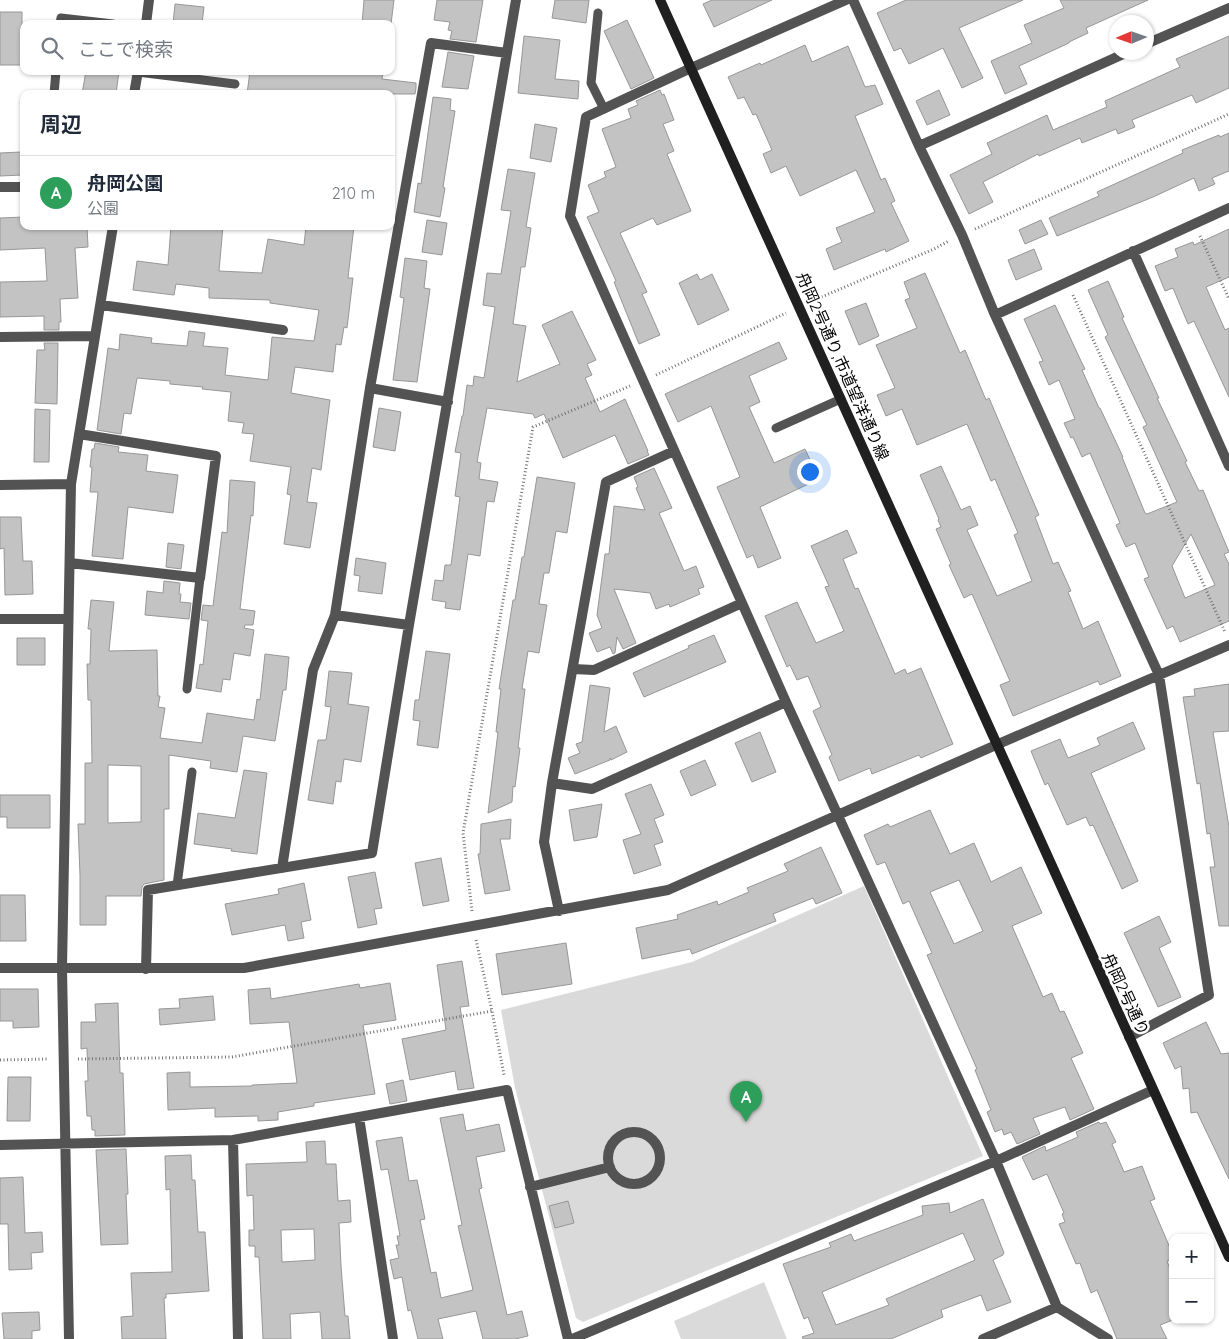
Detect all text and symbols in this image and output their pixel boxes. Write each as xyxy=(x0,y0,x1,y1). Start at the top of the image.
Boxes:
north arrow xyxy=(1109,15,1154,60)
search box xyxy=(20,20,395,75)
icon: search xyxy=(38,34,66,62)
text: ここで検索 xyxy=(78,37,173,61)
text: 周辺 xyxy=(40,111,82,137)
text: 舟岡公園 xyxy=(87,171,163,195)
text: A xyxy=(51,183,61,203)
text: 210 m xyxy=(332,183,375,203)
text: 公園 xyxy=(87,198,119,218)
street label: 舟岡2号通り,市道望洋通り線 xyxy=(792,269,894,463)
your location xyxy=(797,459,823,485)
street label: 舟岡2号通り xyxy=(1098,949,1154,1039)
pin: A xyxy=(730,1081,762,1122)
map controls xyxy=(1169,1234,1214,1324)
button: + xyxy=(1169,1234,1214,1279)
button: − xyxy=(1169,1279,1214,1324)

